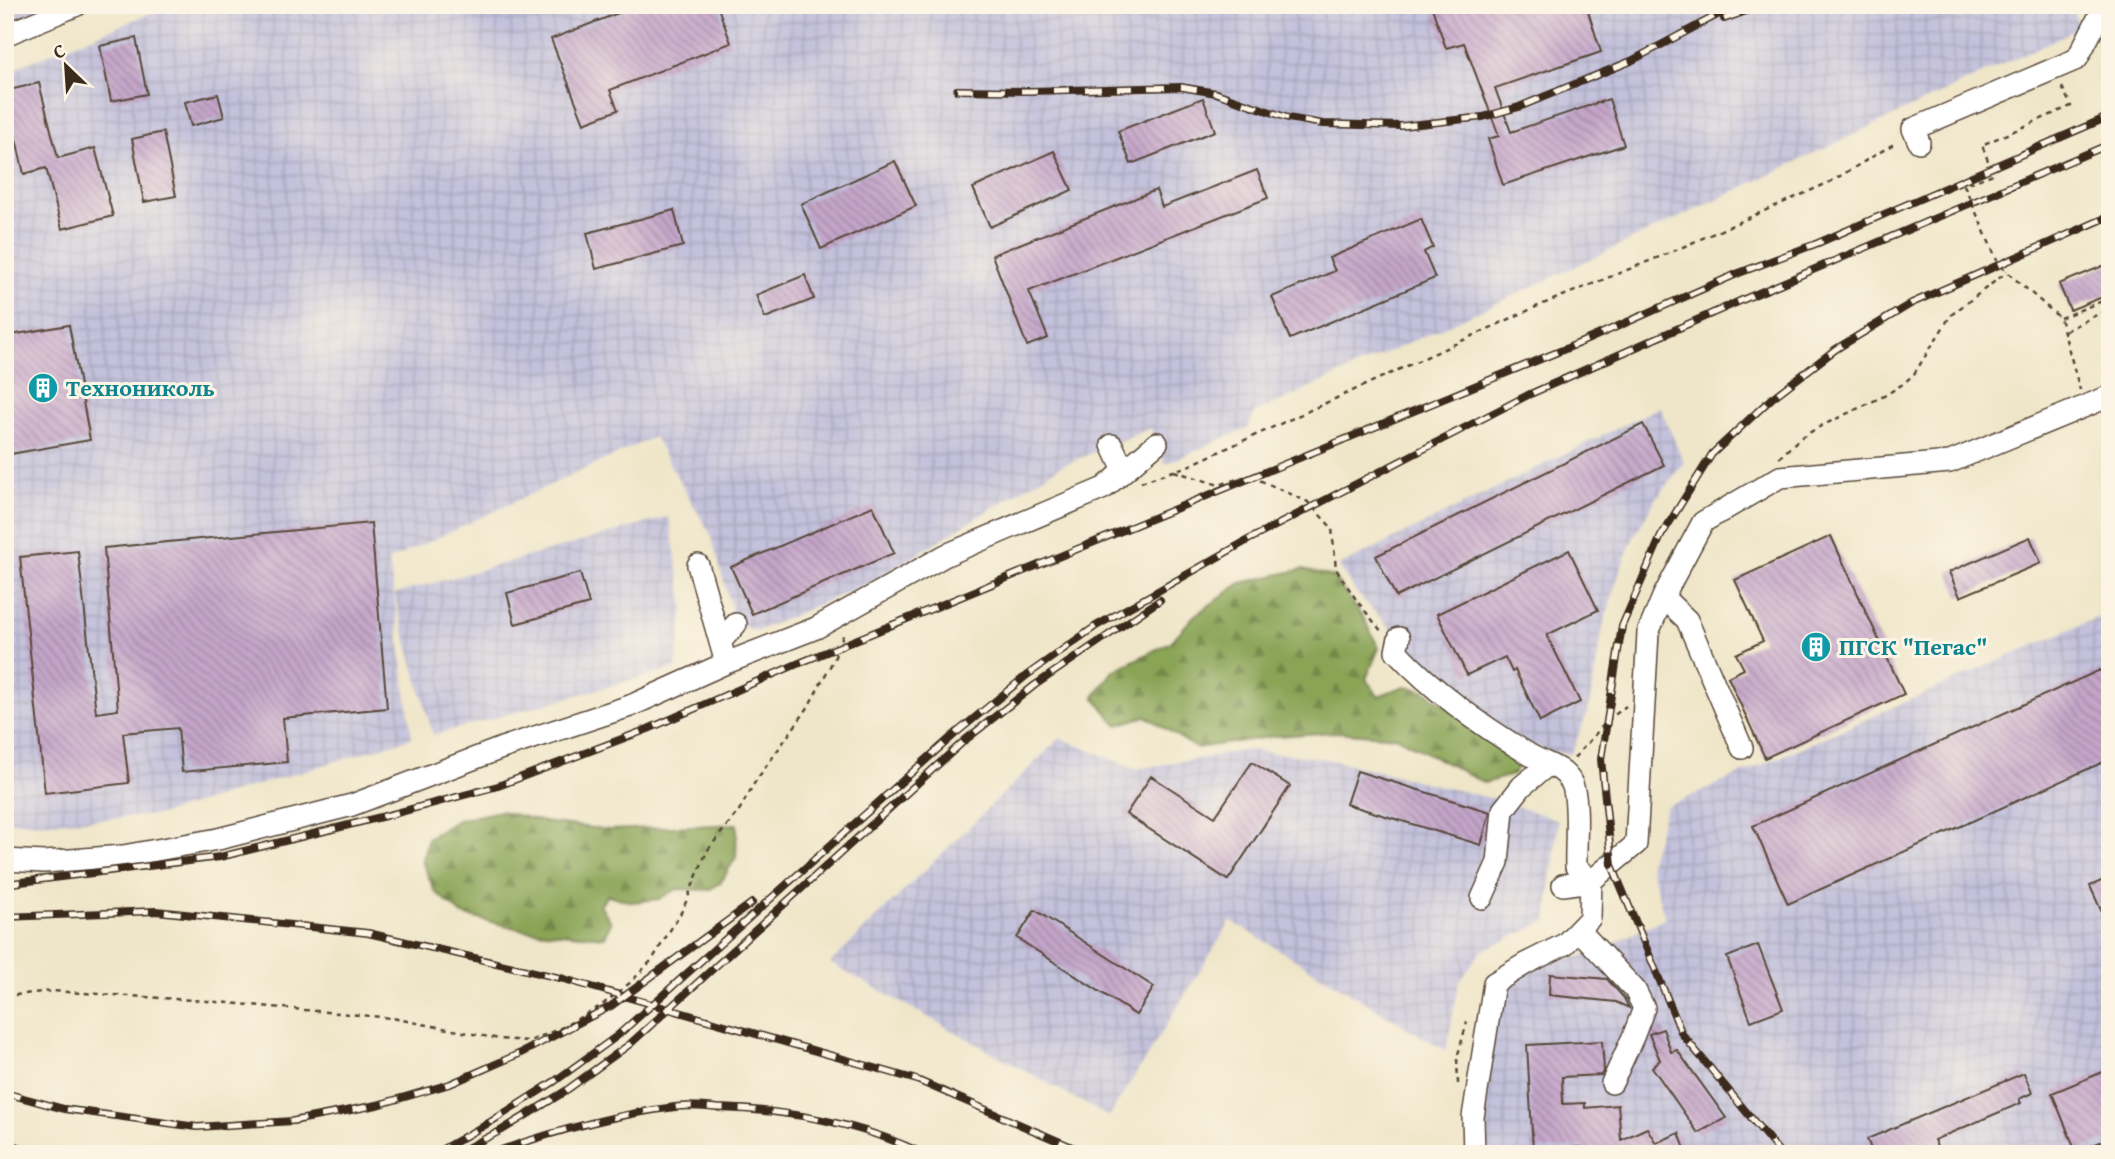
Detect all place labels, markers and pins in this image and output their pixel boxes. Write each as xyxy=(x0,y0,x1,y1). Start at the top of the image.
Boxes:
place label: Технониколь xyxy=(66,370,215,405)
building icon: Технониколь xyxy=(26,371,60,405)
place label: ПГСК "Пегас" xyxy=(1839,629,1988,664)
building icon: ПГСК "Пегас" xyxy=(1799,630,1833,664)

